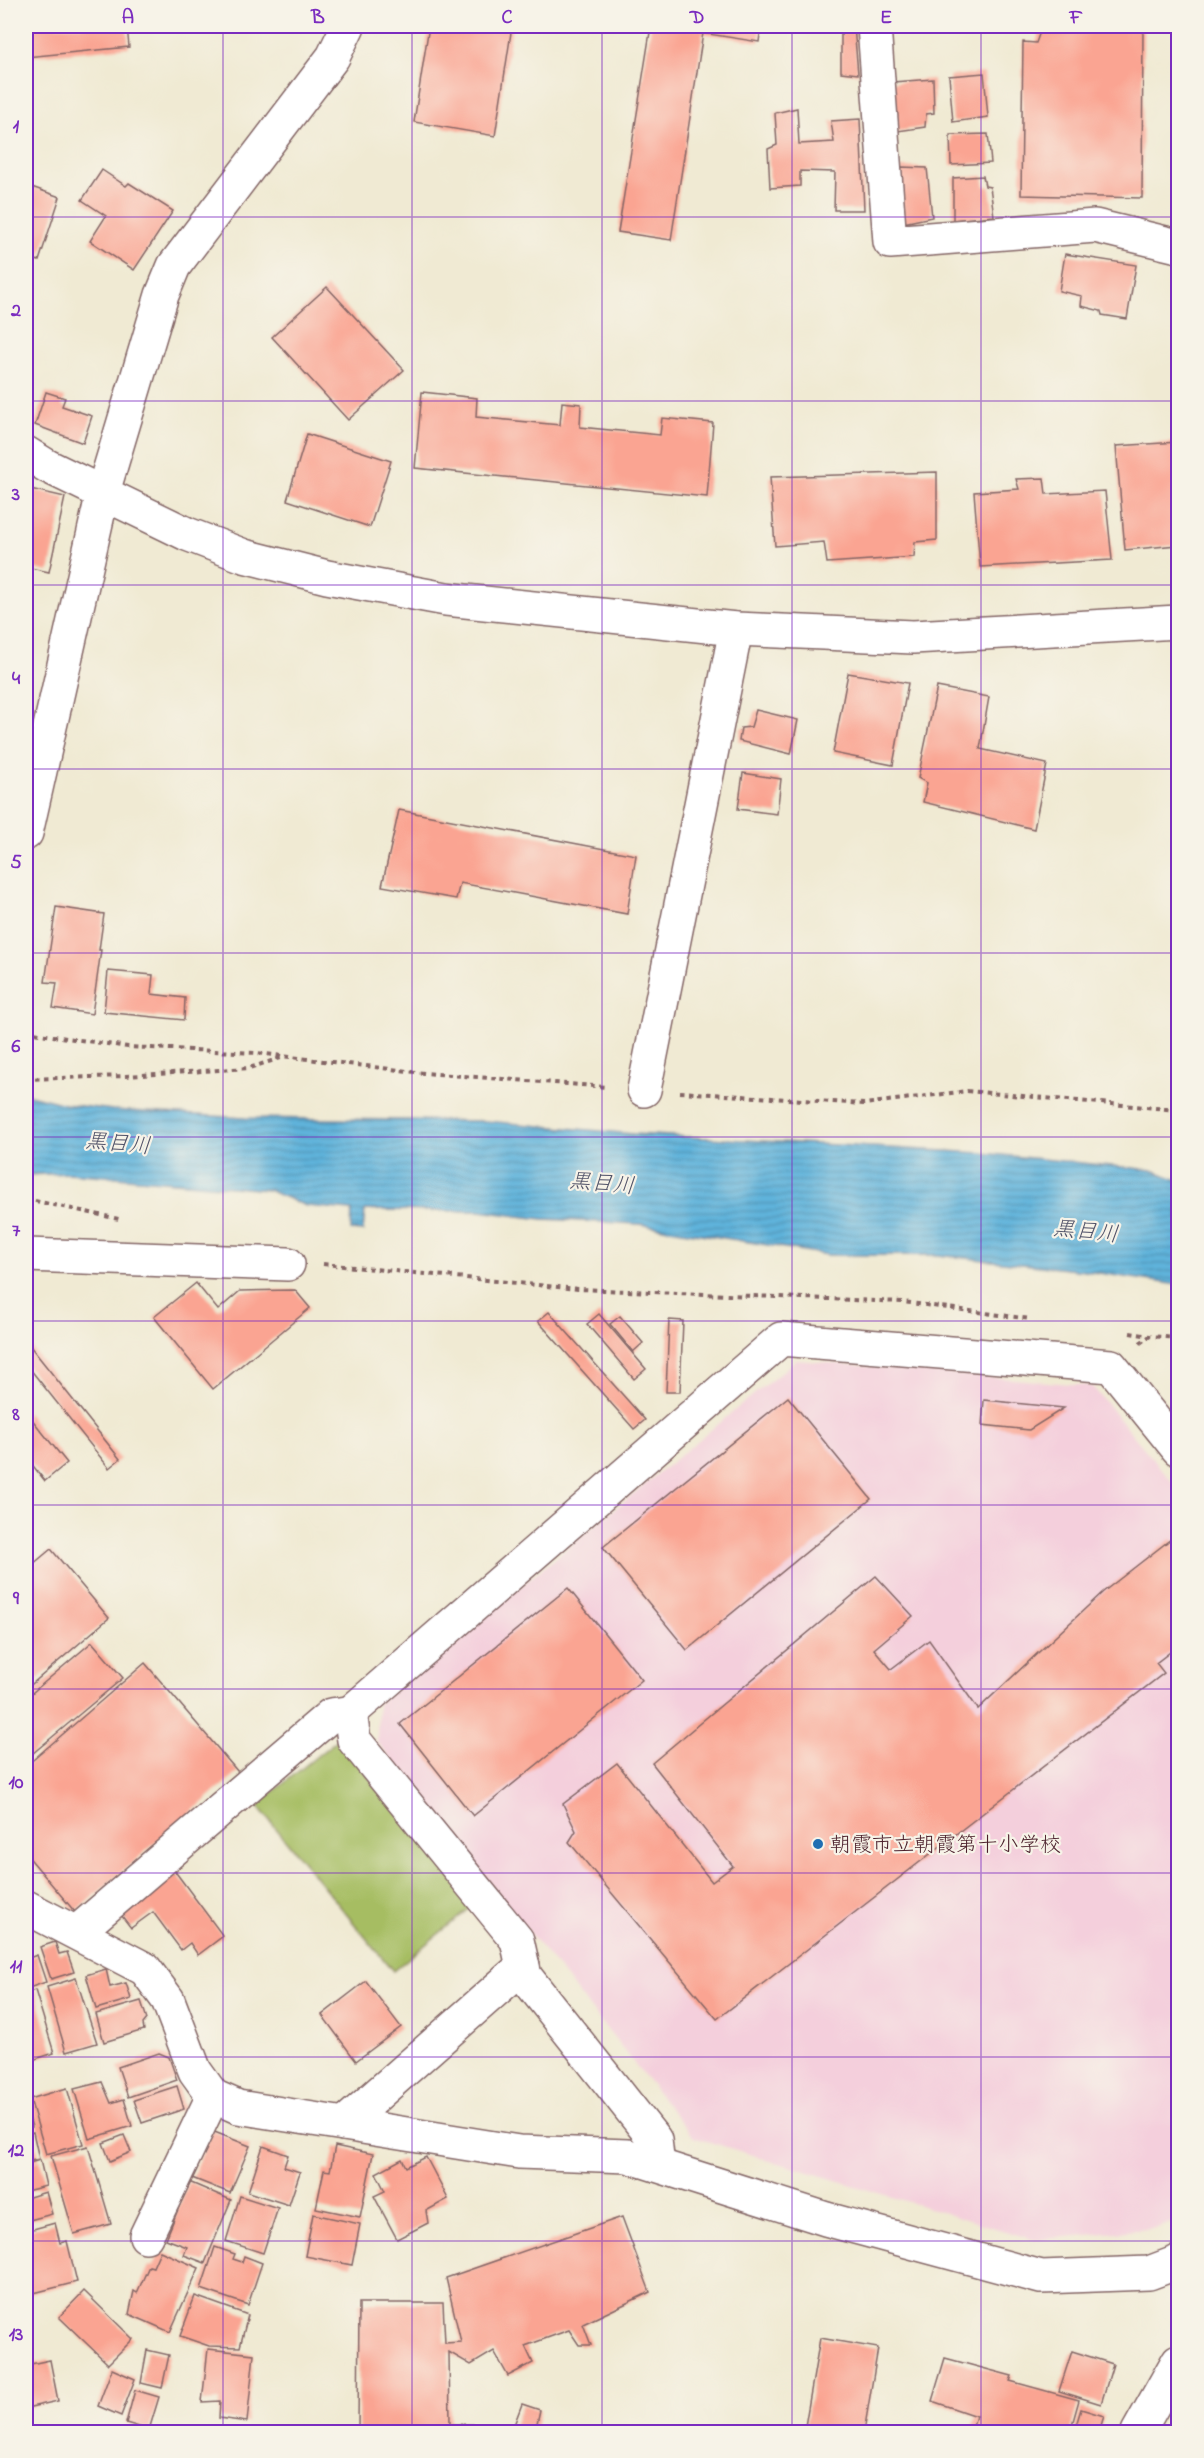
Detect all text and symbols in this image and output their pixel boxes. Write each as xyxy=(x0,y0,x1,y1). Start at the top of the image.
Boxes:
text: A xyxy=(122,4,134,33)
text: B xyxy=(310,4,325,33)
text: C xyxy=(502,4,513,33)
text: D xyxy=(689,4,704,33)
text: E xyxy=(880,4,892,33)
text: F xyxy=(1069,4,1083,33)
text: 1 xyxy=(13,113,20,142)
text: 2 xyxy=(10,297,21,326)
text: 3 xyxy=(11,481,20,510)
text: 4 xyxy=(12,665,21,694)
text: 5 xyxy=(10,849,22,878)
text: 6 xyxy=(12,1033,21,1062)
water label: 黒目川 xyxy=(83,1126,152,1164)
water label: 黒目川 xyxy=(567,1166,636,1204)
water label: 黒目川 xyxy=(1051,1214,1120,1252)
text: 7 xyxy=(12,1217,21,1246)
text: 8 xyxy=(11,1401,20,1430)
text: 9 xyxy=(12,1585,20,1614)
text: 10 xyxy=(9,1769,24,1798)
place label: 朝霞市立朝霞第十小学校 xyxy=(830,1831,1061,1861)
marker: 朝霞市立朝霞第十小学校 xyxy=(811,1837,825,1851)
text: 11 xyxy=(10,1953,23,1982)
text: 12 xyxy=(8,2137,24,2166)
text: 13 xyxy=(9,2321,23,2350)

